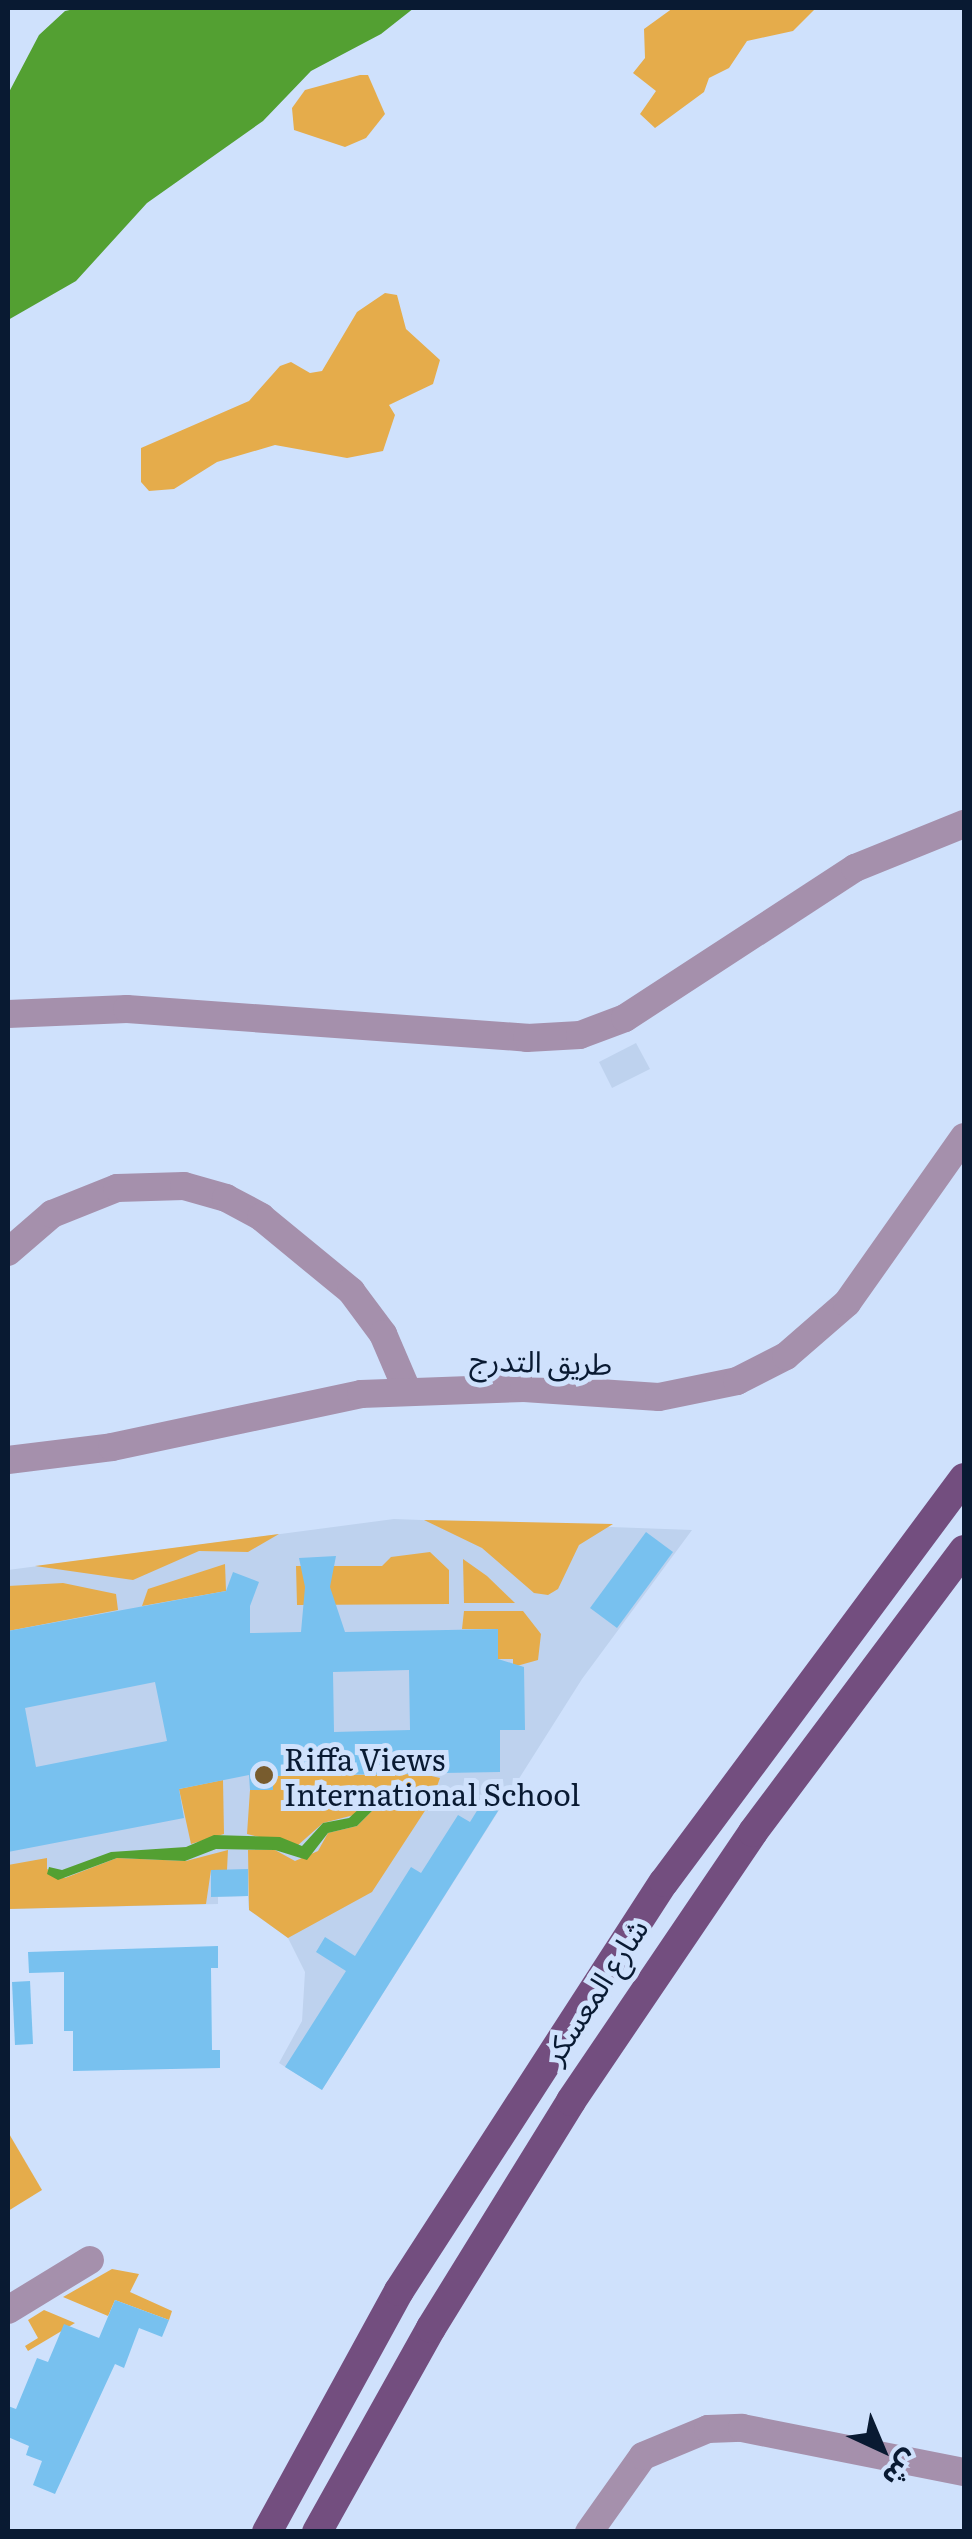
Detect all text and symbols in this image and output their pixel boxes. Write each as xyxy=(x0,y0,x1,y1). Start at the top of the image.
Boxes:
street label: طريق التدرج xyxy=(469,1340,613,1380)
place label: Riffa Views International School xyxy=(284,1740,580,1810)
marker: Riffa Views International School xyxy=(253,1764,275,1786)
street label: شارع المعسكر xyxy=(534,1911,654,2069)
north arrow xyxy=(832,2399,932,2499)
text: ش xyxy=(874,2442,931,2499)

